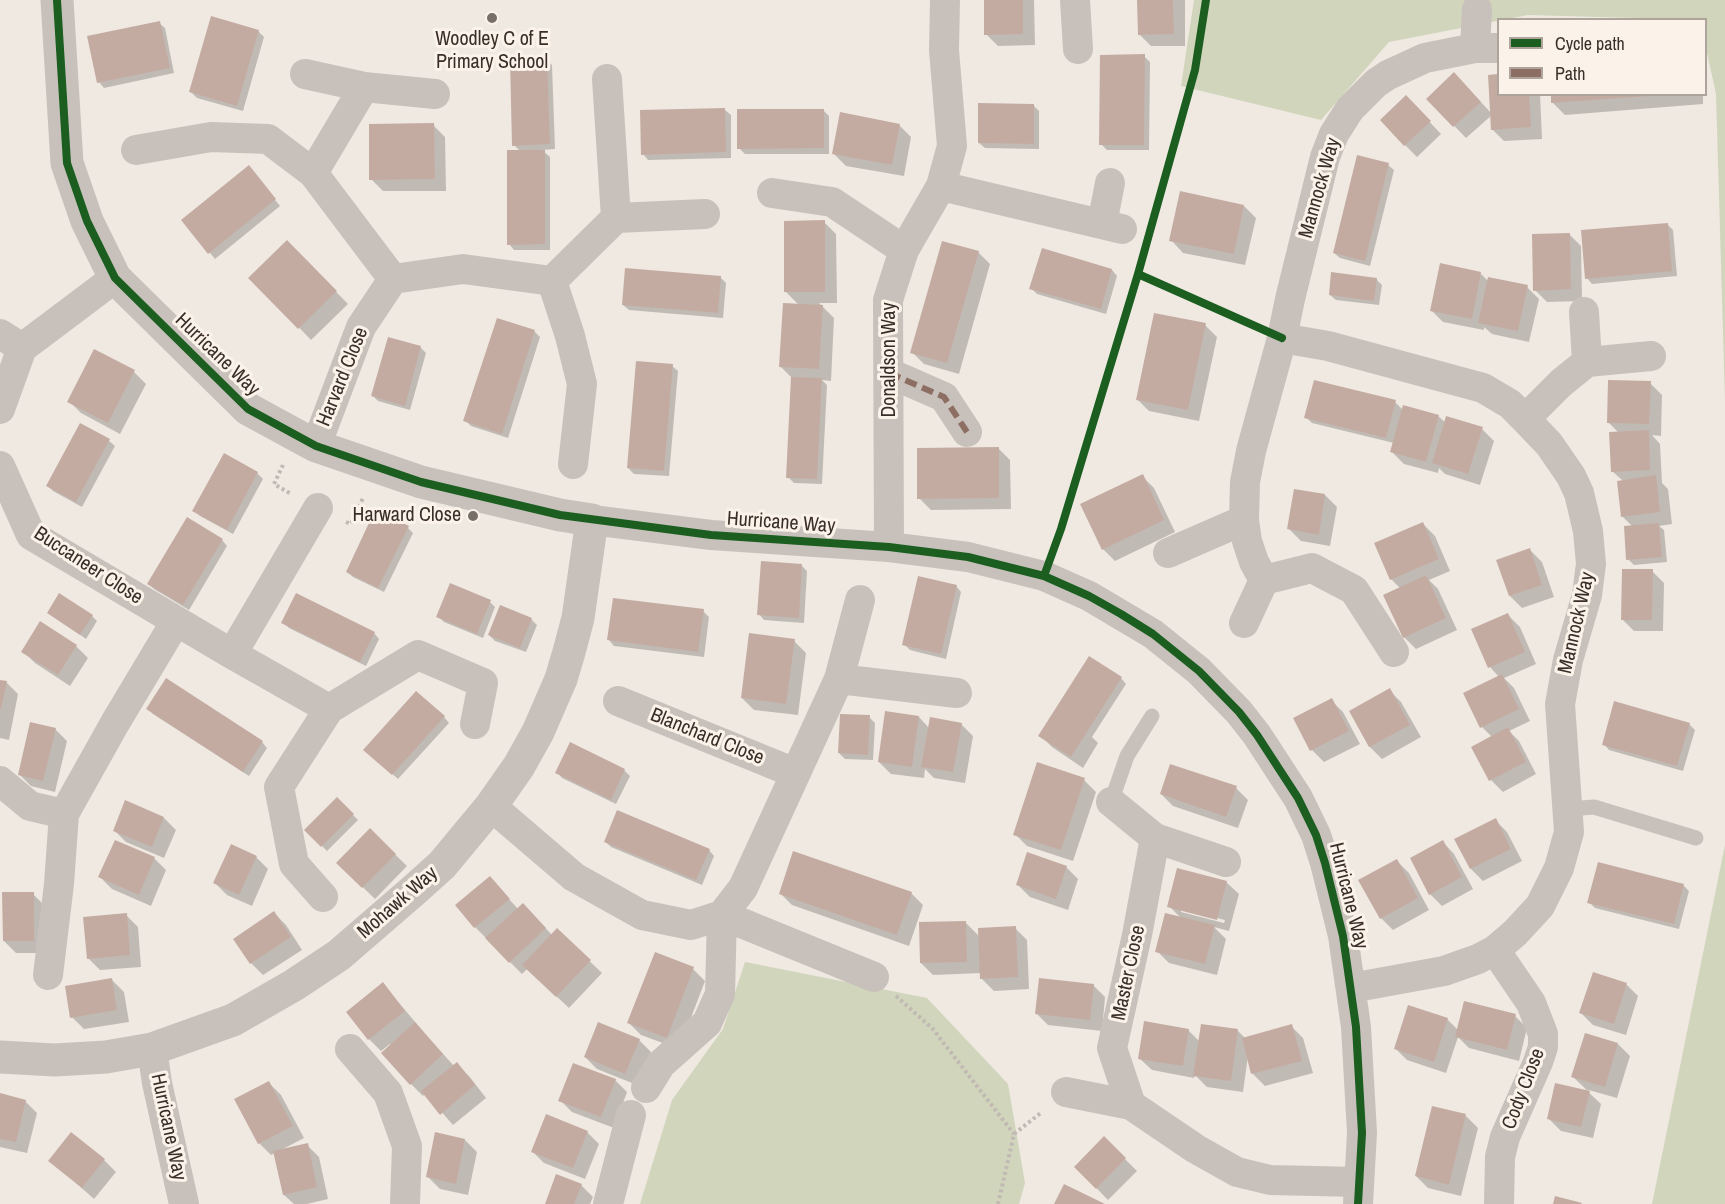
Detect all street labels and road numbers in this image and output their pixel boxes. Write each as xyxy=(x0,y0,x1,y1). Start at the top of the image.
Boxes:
street label: Mannock Way xyxy=(1294,135,1346,241)
street label: Donaldson Way xyxy=(878,302,902,418)
street label: Hurricane Way xyxy=(170,309,264,401)
street label: Harvard Close xyxy=(312,324,374,430)
street label: Hurricane Way xyxy=(726,507,836,539)
street label: Buccaneer Close xyxy=(29,522,147,610)
street label: Mannock Way xyxy=(1554,570,1600,676)
street label: Blanchard Close xyxy=(647,703,767,771)
street label: Hurricane Way xyxy=(1323,840,1373,952)
street label: Mohawk Way xyxy=(353,862,443,944)
street label: Master Close xyxy=(1107,923,1151,1023)
street label: Cody Close xyxy=(1498,1045,1550,1133)
street label: Hurricane Way xyxy=(145,1071,191,1183)

